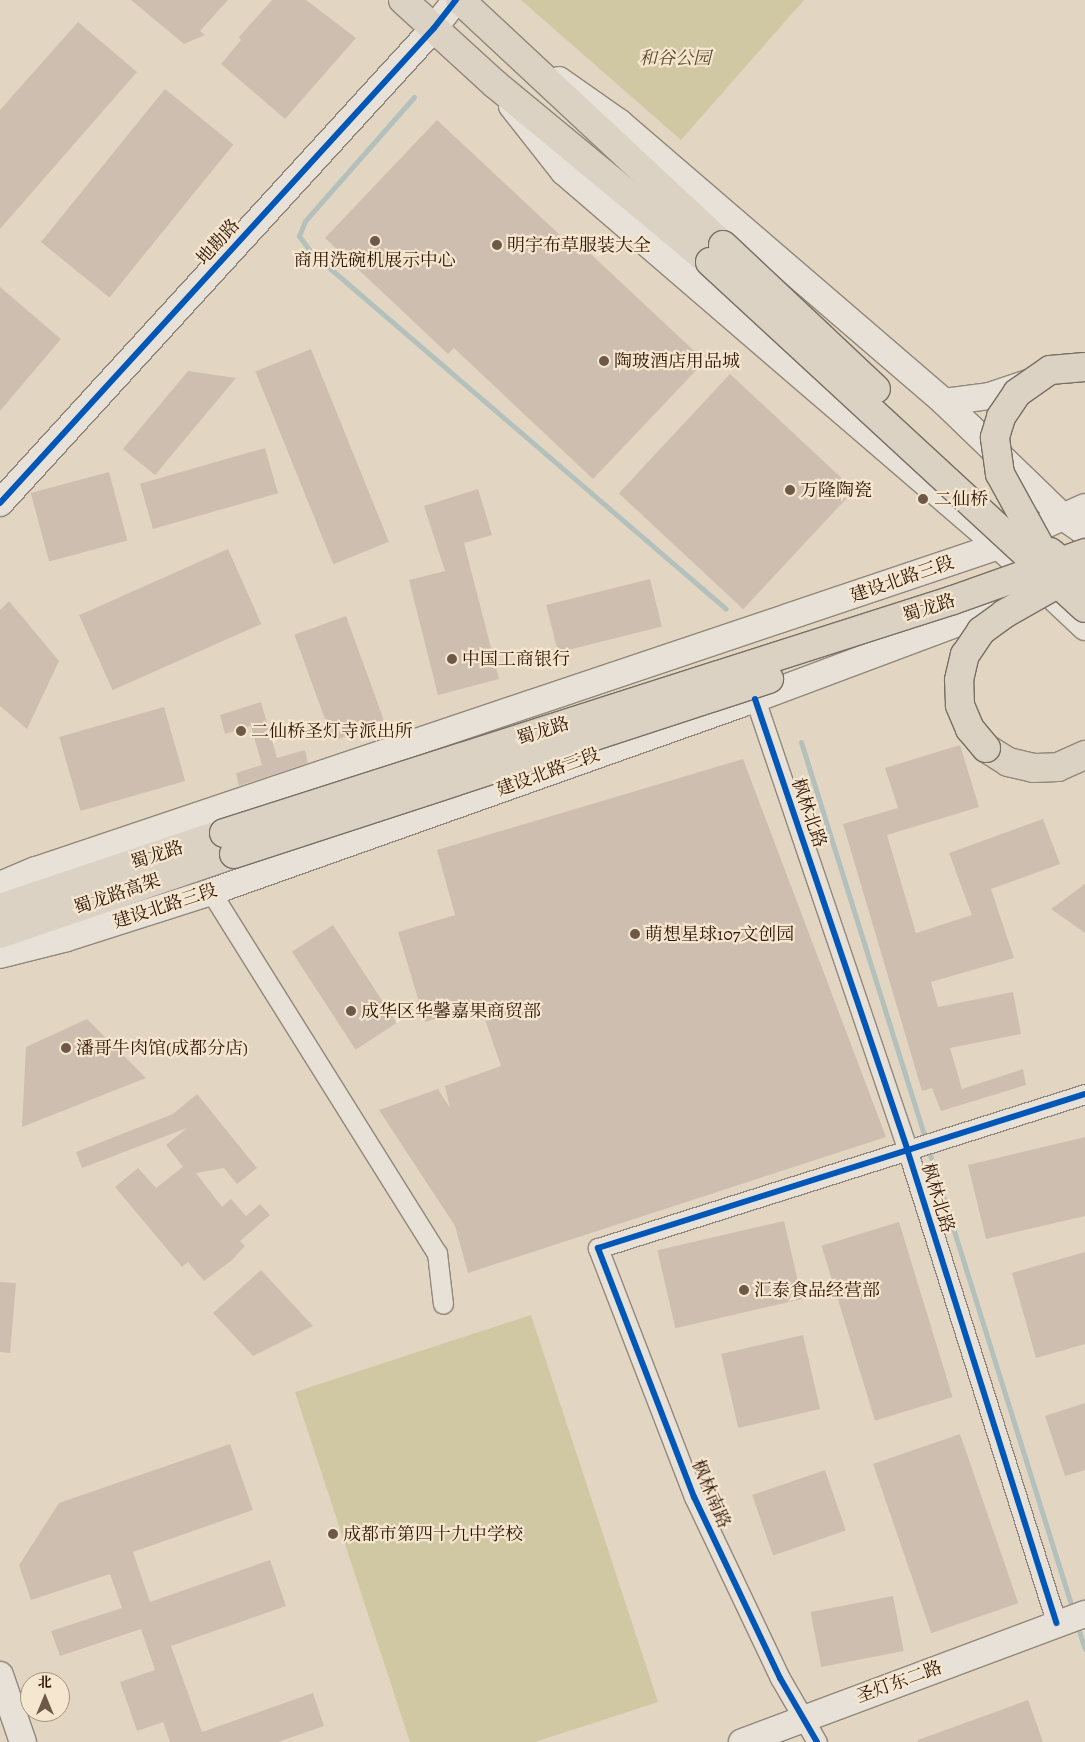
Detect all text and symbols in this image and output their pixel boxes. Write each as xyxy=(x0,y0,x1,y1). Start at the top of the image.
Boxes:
park label: 和谷公园 xyxy=(639,47,711,69)
street label: 地勘路 xyxy=(192,215,244,269)
place label: 明宇布草服装大全 xyxy=(507,234,651,256)
marker: 商用洗碗机展示中心 xyxy=(369,235,381,247)
marker: 明宇布草服装大全 xyxy=(491,239,503,251)
place label: 商用洗碗机展示中心 xyxy=(294,249,456,271)
place label: 陶玻酒店用品城 xyxy=(614,350,740,372)
marker: 陶玻酒店用品城 xyxy=(598,355,610,367)
place label: 万隆陶瓷 xyxy=(800,479,872,501)
marker: 万隆陶瓷 xyxy=(784,484,796,496)
place label: 二仙桥 xyxy=(934,488,988,510)
marker: 二仙桥 xyxy=(916,492,930,506)
street label: 建设北路三段 xyxy=(847,551,957,607)
street label: 蜀龙路 xyxy=(900,589,958,627)
place label: 中国工商银行 xyxy=(462,648,570,670)
marker: 中国工商银行 xyxy=(446,653,458,665)
street label: 蜀龙路 xyxy=(514,712,572,750)
place label: 二仙桥圣灯寺派出所 xyxy=(251,720,413,742)
marker: 二仙桥圣灯寺派出所 xyxy=(235,725,247,737)
street label: 建设北路三段 xyxy=(494,743,602,801)
street label: 枫林北路 xyxy=(787,775,831,851)
street label: 蜀龙路 xyxy=(128,836,186,874)
street label: 蜀龙路高架 xyxy=(71,869,163,919)
street label: 建设北路三段 xyxy=(110,879,220,933)
place label: 萌想星球107文创园 xyxy=(645,923,794,945)
marker: 萌想星球107文创园 xyxy=(629,928,641,940)
place label: 成华区华馨嘉果商贸部 xyxy=(361,1000,541,1022)
marker: 成华区华馨嘉果商贸部 xyxy=(345,1005,357,1017)
place label: 潘哥牛肉馆(成都分店) xyxy=(76,1037,248,1059)
marker: 潘哥牛肉馆(成都分店) xyxy=(60,1042,72,1054)
street label: 枫林北路 xyxy=(917,1160,959,1236)
place label: 汇泰食品经营部 xyxy=(754,1279,880,1301)
marker: 汇泰食品经营部 xyxy=(738,1284,750,1296)
street label: 枫林南路 xyxy=(687,1457,735,1531)
place label: 成都市第四十九中学校 xyxy=(343,1523,523,1545)
marker: 成都市第四十九中学校 xyxy=(327,1528,339,1540)
street label: 圣灯东二路 xyxy=(853,1656,945,1708)
north arrow xyxy=(20,1672,70,1722)
text: 北 xyxy=(38,1673,52,1692)

